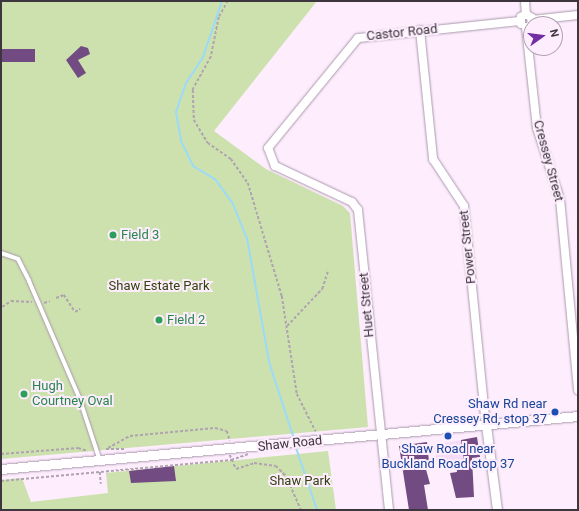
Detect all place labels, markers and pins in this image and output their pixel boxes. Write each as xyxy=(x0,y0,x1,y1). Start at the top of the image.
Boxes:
place label: Field 3 xyxy=(121,227,159,243)
marker: Field 3 xyxy=(108,230,118,240)
place label: Field 2 xyxy=(167,312,205,328)
marker: Field 2 xyxy=(154,315,164,325)
place label: Hugh Courtney Oval xyxy=(32,379,113,410)
marker: Hugh Courtney Oval xyxy=(19,389,29,399)
place label: Shaw Rd near Cressey Rd, stop 37 xyxy=(433,397,547,428)
marker: Shaw Rd near Cressey Rd, stop 37 xyxy=(550,407,560,417)
marker: Shaw Road near Buckland Road stop 37 xyxy=(443,431,453,441)
place label: Shaw Road near Buckland Road stop 37 xyxy=(381,442,515,473)

